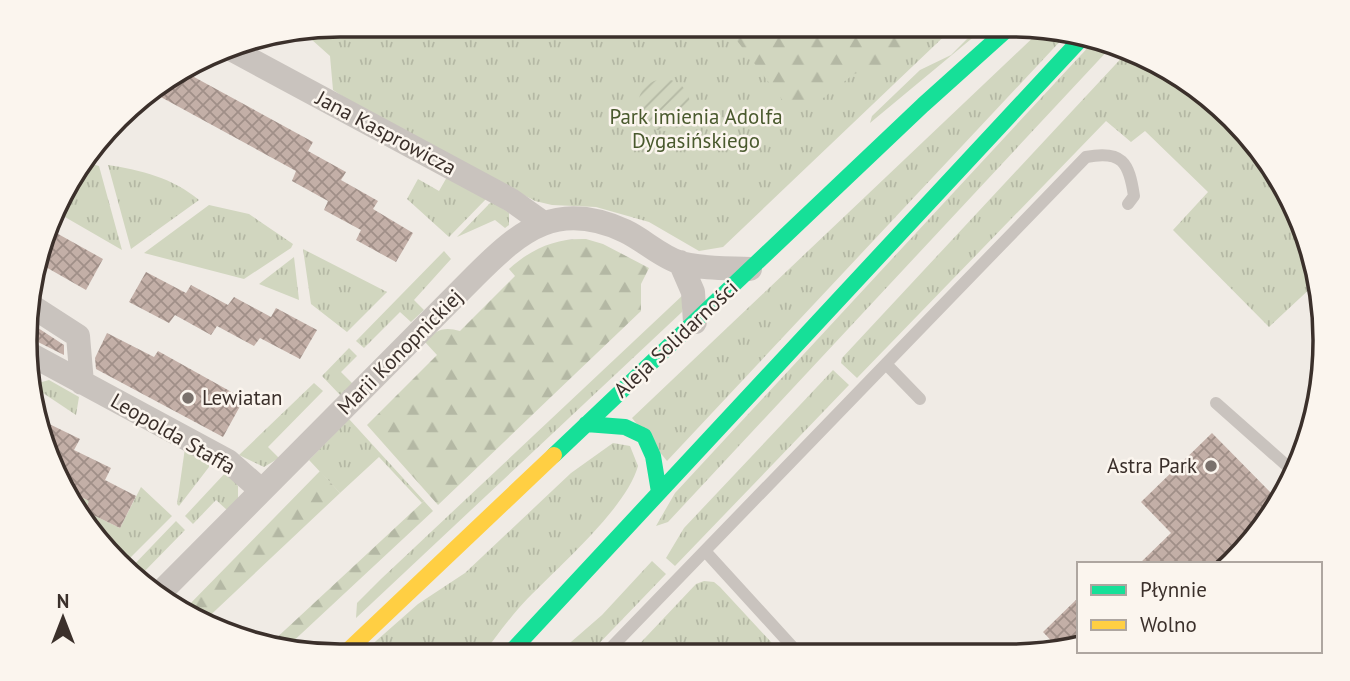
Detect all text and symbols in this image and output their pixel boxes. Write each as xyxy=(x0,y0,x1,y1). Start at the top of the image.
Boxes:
street label: Jana Kasprowicza xyxy=(311,84,461,181)
park label: Park imienia Adolfa Dygasińskiego xyxy=(609,103,783,154)
street label: Aleja Solidarności xyxy=(608,274,744,403)
street label: Marii Konopnickiej xyxy=(331,283,468,420)
place label: Lewiatan xyxy=(202,384,283,411)
street label: Leopolda Staffa xyxy=(106,387,241,480)
marker: Lewiatan xyxy=(180,390,196,406)
place label: Astra Park xyxy=(1107,452,1197,479)
marker: Astra Park xyxy=(1203,458,1219,474)
legend xyxy=(1077,562,1322,653)
text: Płynnie xyxy=(1140,576,1207,603)
north arrow xyxy=(28,583,98,653)
text: N xyxy=(57,589,69,613)
text: Wolno xyxy=(1140,611,1197,638)

